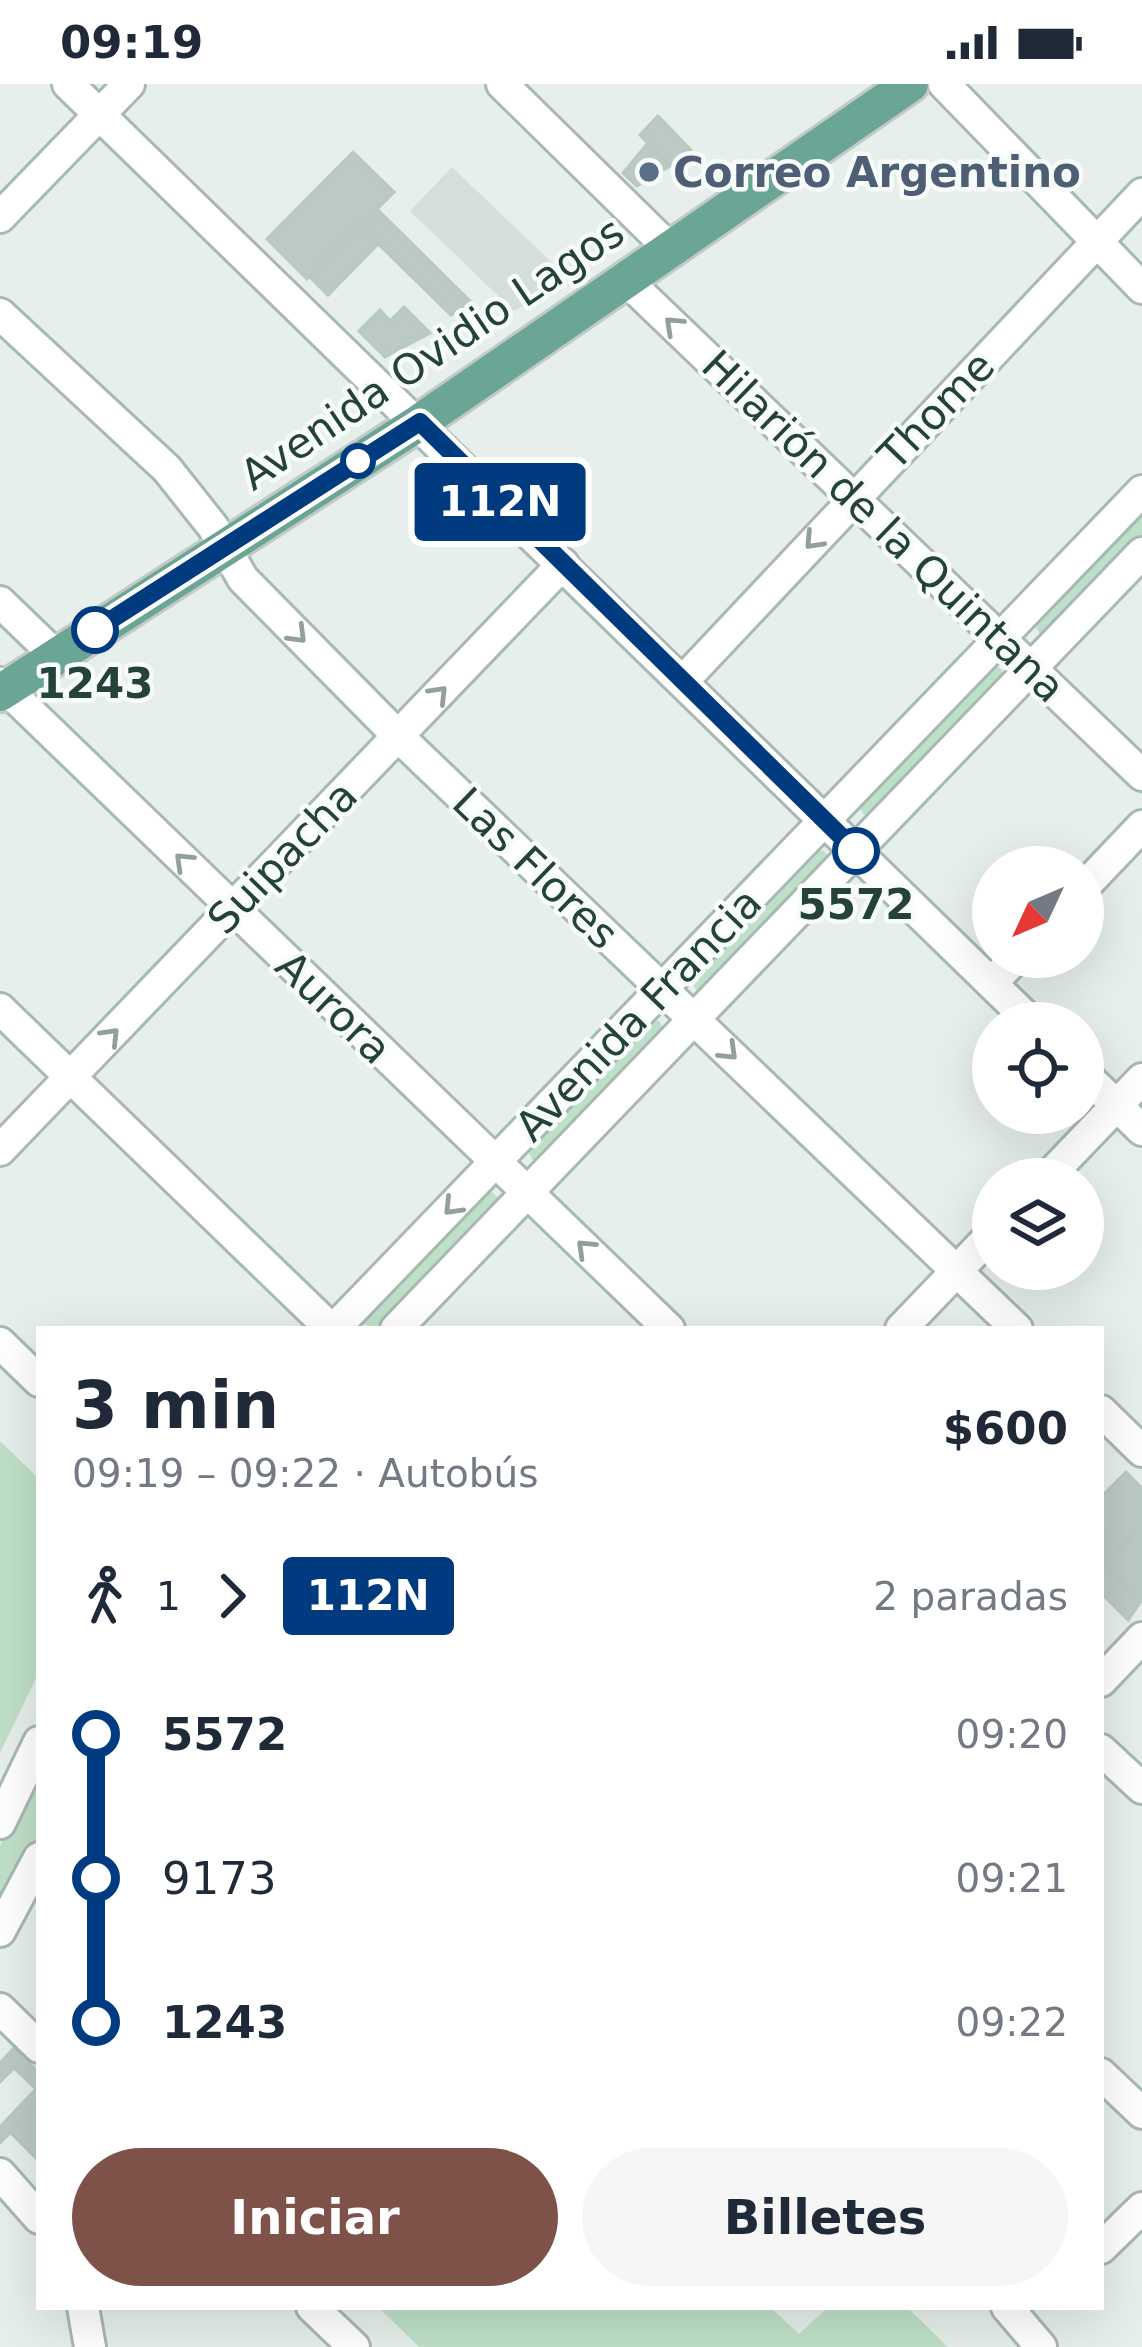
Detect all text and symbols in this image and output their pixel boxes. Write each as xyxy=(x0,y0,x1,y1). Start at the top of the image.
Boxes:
text: 09:19 xyxy=(60,16,203,69)
place label: Correo Argentino xyxy=(673,148,1081,197)
marker: Correo Argentino xyxy=(636,159,662,185)
street label: Avenida Ovidio Lagos xyxy=(231,207,633,500)
one-way arrow xyxy=(666,317,687,339)
street label: Hilarión de la Quintana xyxy=(692,340,1075,712)
street label: Thome xyxy=(868,341,1004,480)
unlabelled marker xyxy=(342,445,374,477)
line badge: 112N xyxy=(416,463,584,541)
text: 112N xyxy=(439,477,561,526)
one-way arrow xyxy=(805,527,827,548)
marker: 1243 xyxy=(73,608,117,652)
one-way arrow xyxy=(284,621,306,643)
place label: 1243 xyxy=(37,659,153,708)
one-way arrow xyxy=(424,686,446,707)
street label: Suipacha xyxy=(198,771,367,944)
street label: Las Flores xyxy=(443,778,628,959)
marker: 5572 xyxy=(834,829,878,873)
north arrow xyxy=(972,846,1104,978)
map controls xyxy=(972,846,1104,1290)
one-way arrow xyxy=(175,854,197,876)
street label: Avenida Francia xyxy=(505,878,771,1151)
place label: 5572 xyxy=(798,880,914,929)
street label: Aurora xyxy=(266,941,401,1074)
button: locate xyxy=(972,1002,1104,1134)
one-way arrow xyxy=(96,1028,118,1050)
one-way arrow xyxy=(715,1038,737,1060)
button: layers xyxy=(972,1158,1104,1290)
one-way arrow xyxy=(444,1193,466,1215)
one-way arrow xyxy=(577,1240,599,1262)
text: 3 min xyxy=(72,1367,279,1444)
text: $600 xyxy=(943,1402,1068,1455)
text: 09:19 – 09:22 · Autobús xyxy=(72,1451,539,1496)
icon: walk xyxy=(72,1563,138,1629)
icon: forward xyxy=(199,1563,265,1629)
text: 112N xyxy=(307,1571,430,1620)
text: 1 xyxy=(156,1574,181,1619)
text: 2 paradas xyxy=(873,1574,1068,1619)
text: 5572 xyxy=(162,1708,287,1761)
text: 09:20 xyxy=(956,1712,1068,1757)
text: 9173 xyxy=(162,1852,277,1905)
text: 09:21 xyxy=(956,1856,1068,1901)
text: 1243 xyxy=(162,1996,287,2049)
text: 09:22 xyxy=(956,2000,1068,2045)
button: Iniciar xyxy=(72,2148,558,2286)
button: Billetes xyxy=(582,2148,1068,2286)

